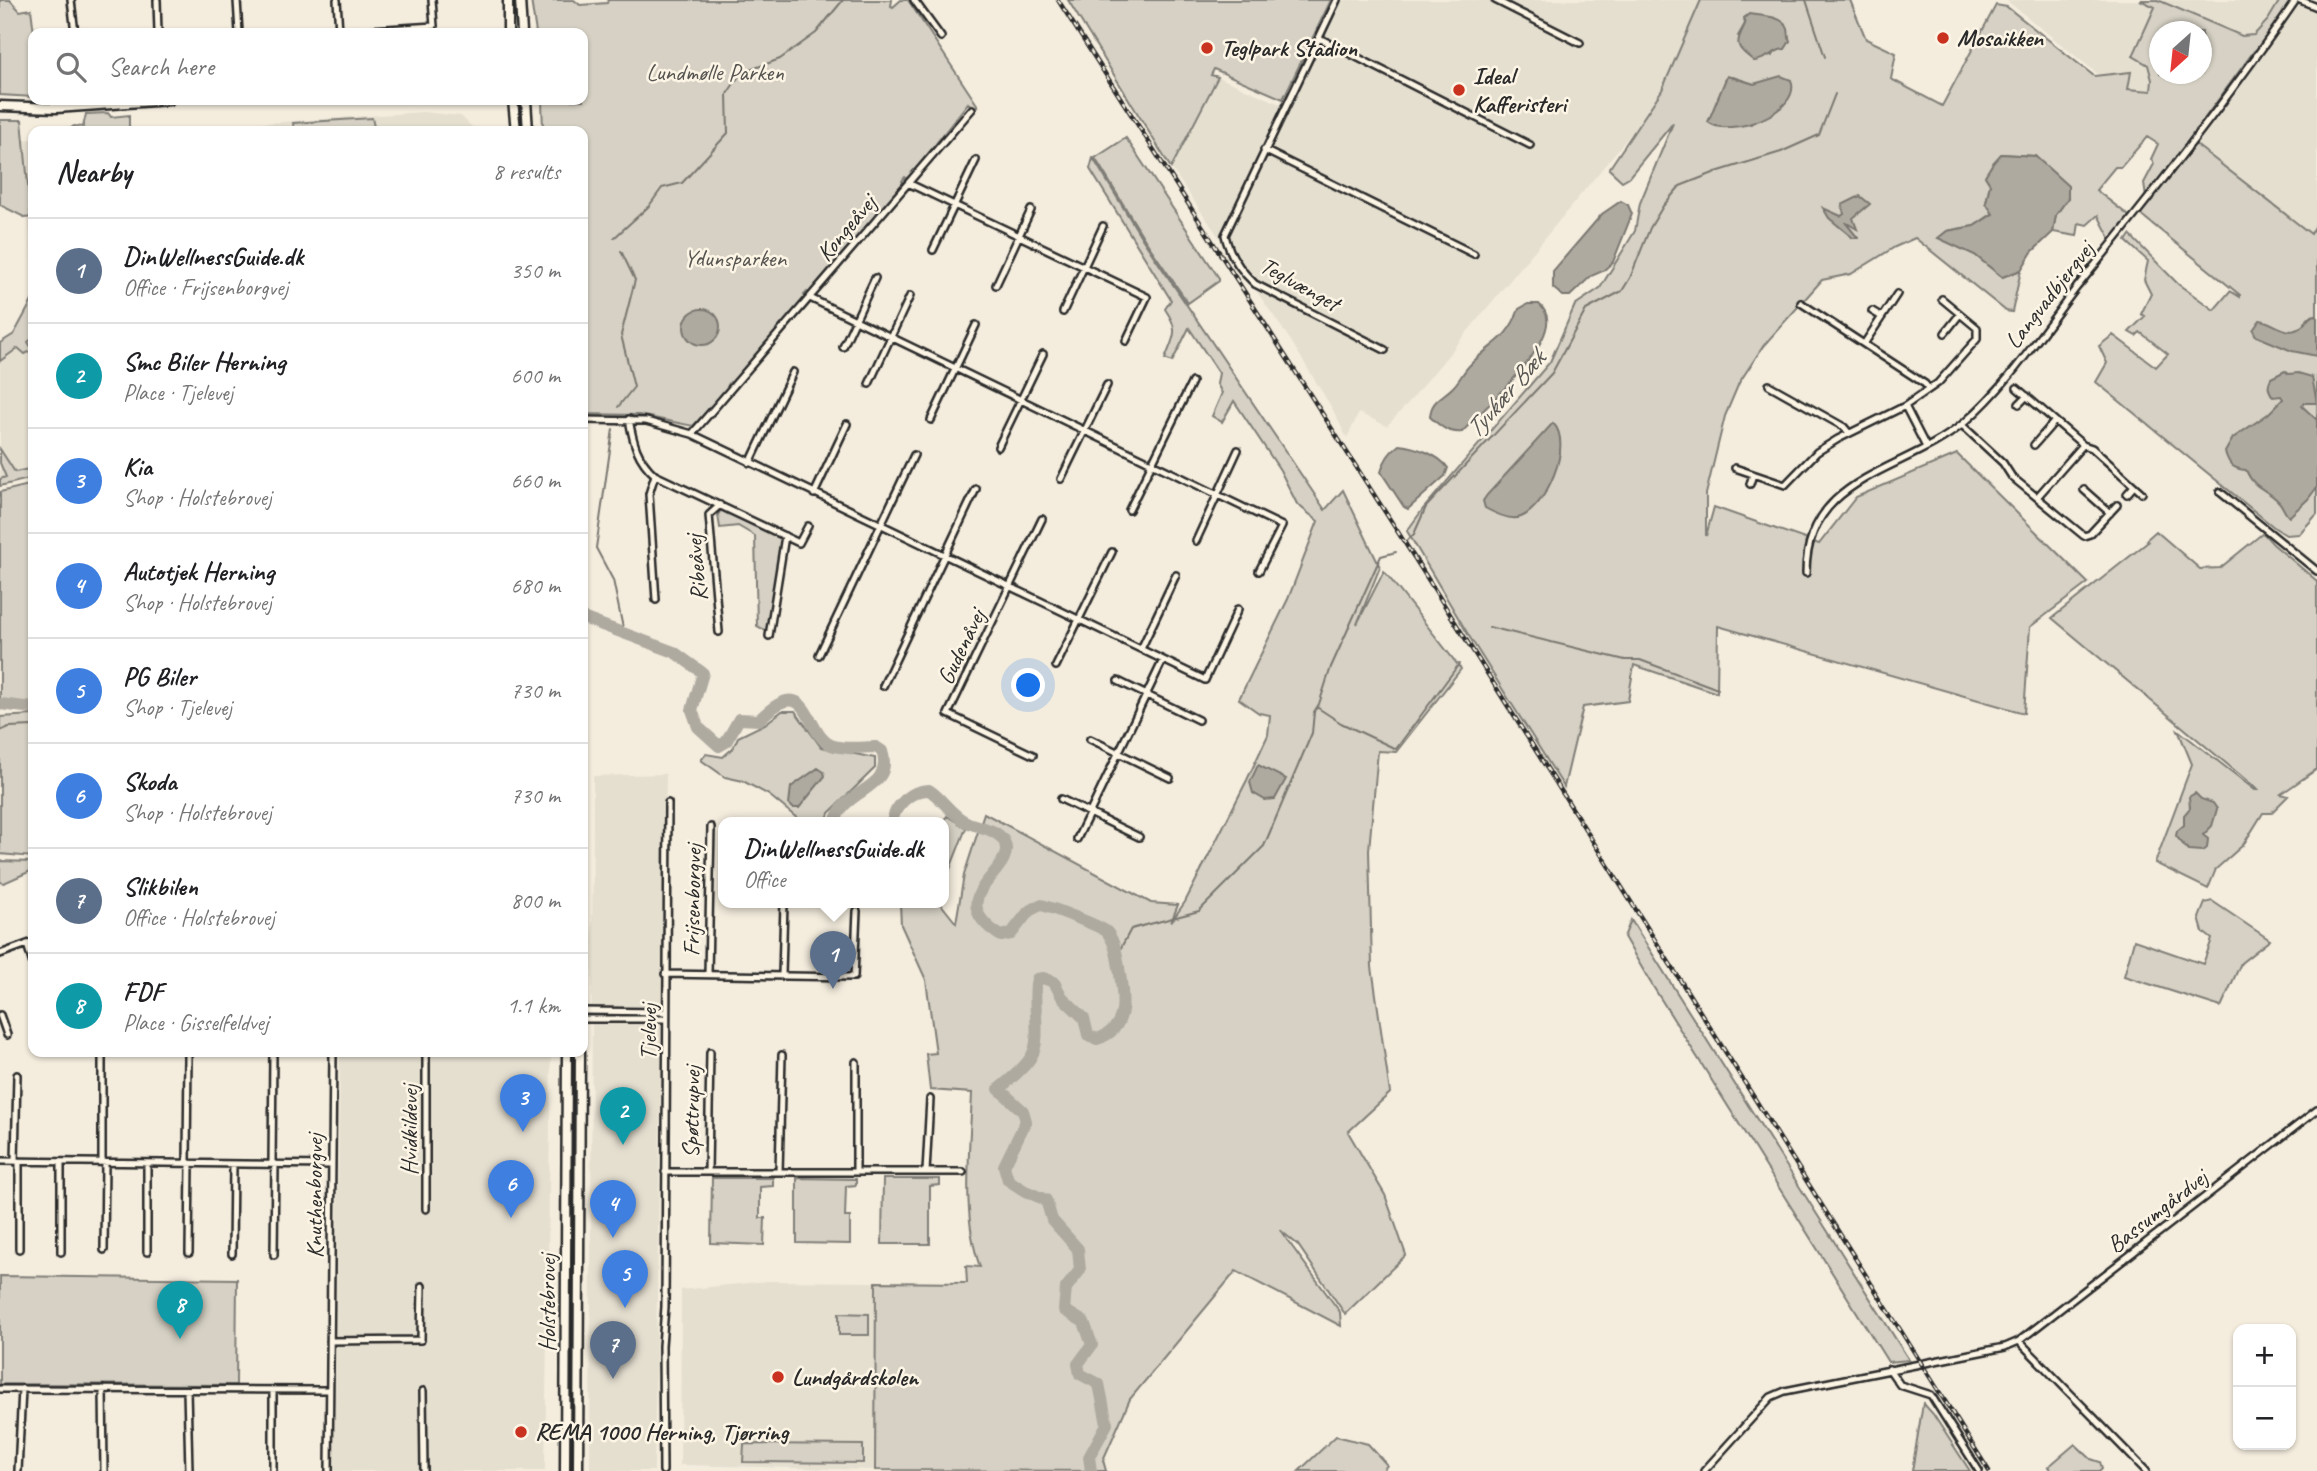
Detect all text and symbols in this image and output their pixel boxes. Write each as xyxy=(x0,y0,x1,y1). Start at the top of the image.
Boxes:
north arrow xyxy=(2149,21,2212,84)
place label: Mosaikken xyxy=(1957,23,2044,53)
search box xyxy=(28,28,588,105)
marker: Mosaikken xyxy=(1935,30,1951,46)
place label: Teglpark Stadion xyxy=(1221,33,1358,63)
marker: Teglpark Stadion xyxy=(1199,40,1215,56)
icon: search xyxy=(52,48,90,86)
text: Search here xyxy=(108,50,214,83)
park label: Lundmølle Parken xyxy=(646,57,784,87)
place label: Ideal Kafferisteri xyxy=(1473,61,1569,119)
marker: Ideal Kafferisteri xyxy=(1451,82,1467,98)
text: Nearby xyxy=(56,153,132,191)
text: 8 results xyxy=(493,157,560,186)
street label: Kongeåvej xyxy=(810,186,884,267)
street label: Langvadbjergvej xyxy=(1998,233,2102,355)
text: DinWellnessGuide.dk xyxy=(123,240,303,273)
park label: Ydunsparken xyxy=(684,243,787,273)
street label: Teglvænget xyxy=(1255,250,1348,319)
text: 1 xyxy=(74,256,84,285)
text: 350 m xyxy=(511,256,560,285)
text: Office · Frijsenborgvej xyxy=(123,273,288,302)
water label: Tyvkær Bæk xyxy=(1458,340,1555,445)
text: Smc Biler Herning xyxy=(123,345,285,378)
text: 2 xyxy=(74,361,84,390)
text: 600 m xyxy=(511,361,560,390)
text: Place · Tjelevej xyxy=(123,378,233,407)
text: Kia xyxy=(123,450,152,483)
text: 3 xyxy=(74,466,84,495)
text: 660 m xyxy=(511,466,560,495)
text: Shop · Holstebrovej xyxy=(123,483,272,512)
street label: Ribeåvej xyxy=(678,530,714,603)
text: Autotjek Herning xyxy=(123,555,274,588)
text: 4 xyxy=(74,571,84,600)
text: 680 m xyxy=(511,571,560,600)
text: Shop · Holstebrovej xyxy=(123,588,272,617)
street label: Gudenåvej xyxy=(930,602,993,689)
text: PG Biler xyxy=(123,660,196,693)
your location xyxy=(1011,668,1045,702)
text: 5 xyxy=(74,676,84,705)
text: 730 m xyxy=(511,676,560,705)
text: Shop · Tjelevej xyxy=(123,693,232,722)
text: Skoda xyxy=(123,765,177,798)
text: 6 xyxy=(74,781,84,810)
text: 730 m xyxy=(511,781,560,810)
text: Shop · Holstebrovej xyxy=(123,798,272,827)
popup xyxy=(718,817,949,908)
text: DinWellnessGuide.dk xyxy=(743,832,924,865)
street label: Frijsenborgvej xyxy=(676,840,708,956)
text: Office xyxy=(743,865,786,894)
text: Slikbilen xyxy=(123,870,198,903)
text: 7 xyxy=(74,886,84,915)
text: 800 m xyxy=(511,886,560,915)
text: Office · Holstebrovej xyxy=(123,903,275,932)
pin: 1 xyxy=(810,931,856,989)
text: FDF xyxy=(123,975,163,1008)
text: 8 xyxy=(74,991,84,1020)
text: 1.1 km xyxy=(507,991,560,1020)
street label: Tjelevej xyxy=(633,1001,663,1060)
text: Place · Gisselfeldvej xyxy=(123,1008,268,1037)
street label: Spøttrupvej xyxy=(675,1062,707,1158)
pin: 3 xyxy=(500,1074,546,1132)
street label: Hvidkildevej xyxy=(394,1081,424,1176)
pin: 2 xyxy=(600,1087,646,1145)
street label: Knuthenborgvej xyxy=(299,1131,329,1258)
pin: 6 xyxy=(488,1160,534,1218)
street label: Bassumgårdvej xyxy=(2101,1161,2216,1260)
pin: 4 xyxy=(590,1180,636,1238)
pin: 5 xyxy=(602,1250,648,1308)
street label: Holstebrovej xyxy=(532,1251,562,1352)
pin: 8 xyxy=(157,1281,203,1339)
pin: 7 xyxy=(590,1321,636,1379)
map controls xyxy=(2233,1324,2296,1450)
button: + xyxy=(2233,1324,2296,1387)
place label: Lundgårdskolen xyxy=(792,1362,920,1392)
marker: Lundgårdskolen xyxy=(770,1369,786,1385)
button: − xyxy=(2233,1387,2296,1450)
place label: REMA 1000 Herning, Tjørring xyxy=(535,1417,790,1447)
marker: REMA 1000 Herning, Tjørring xyxy=(513,1424,529,1440)

